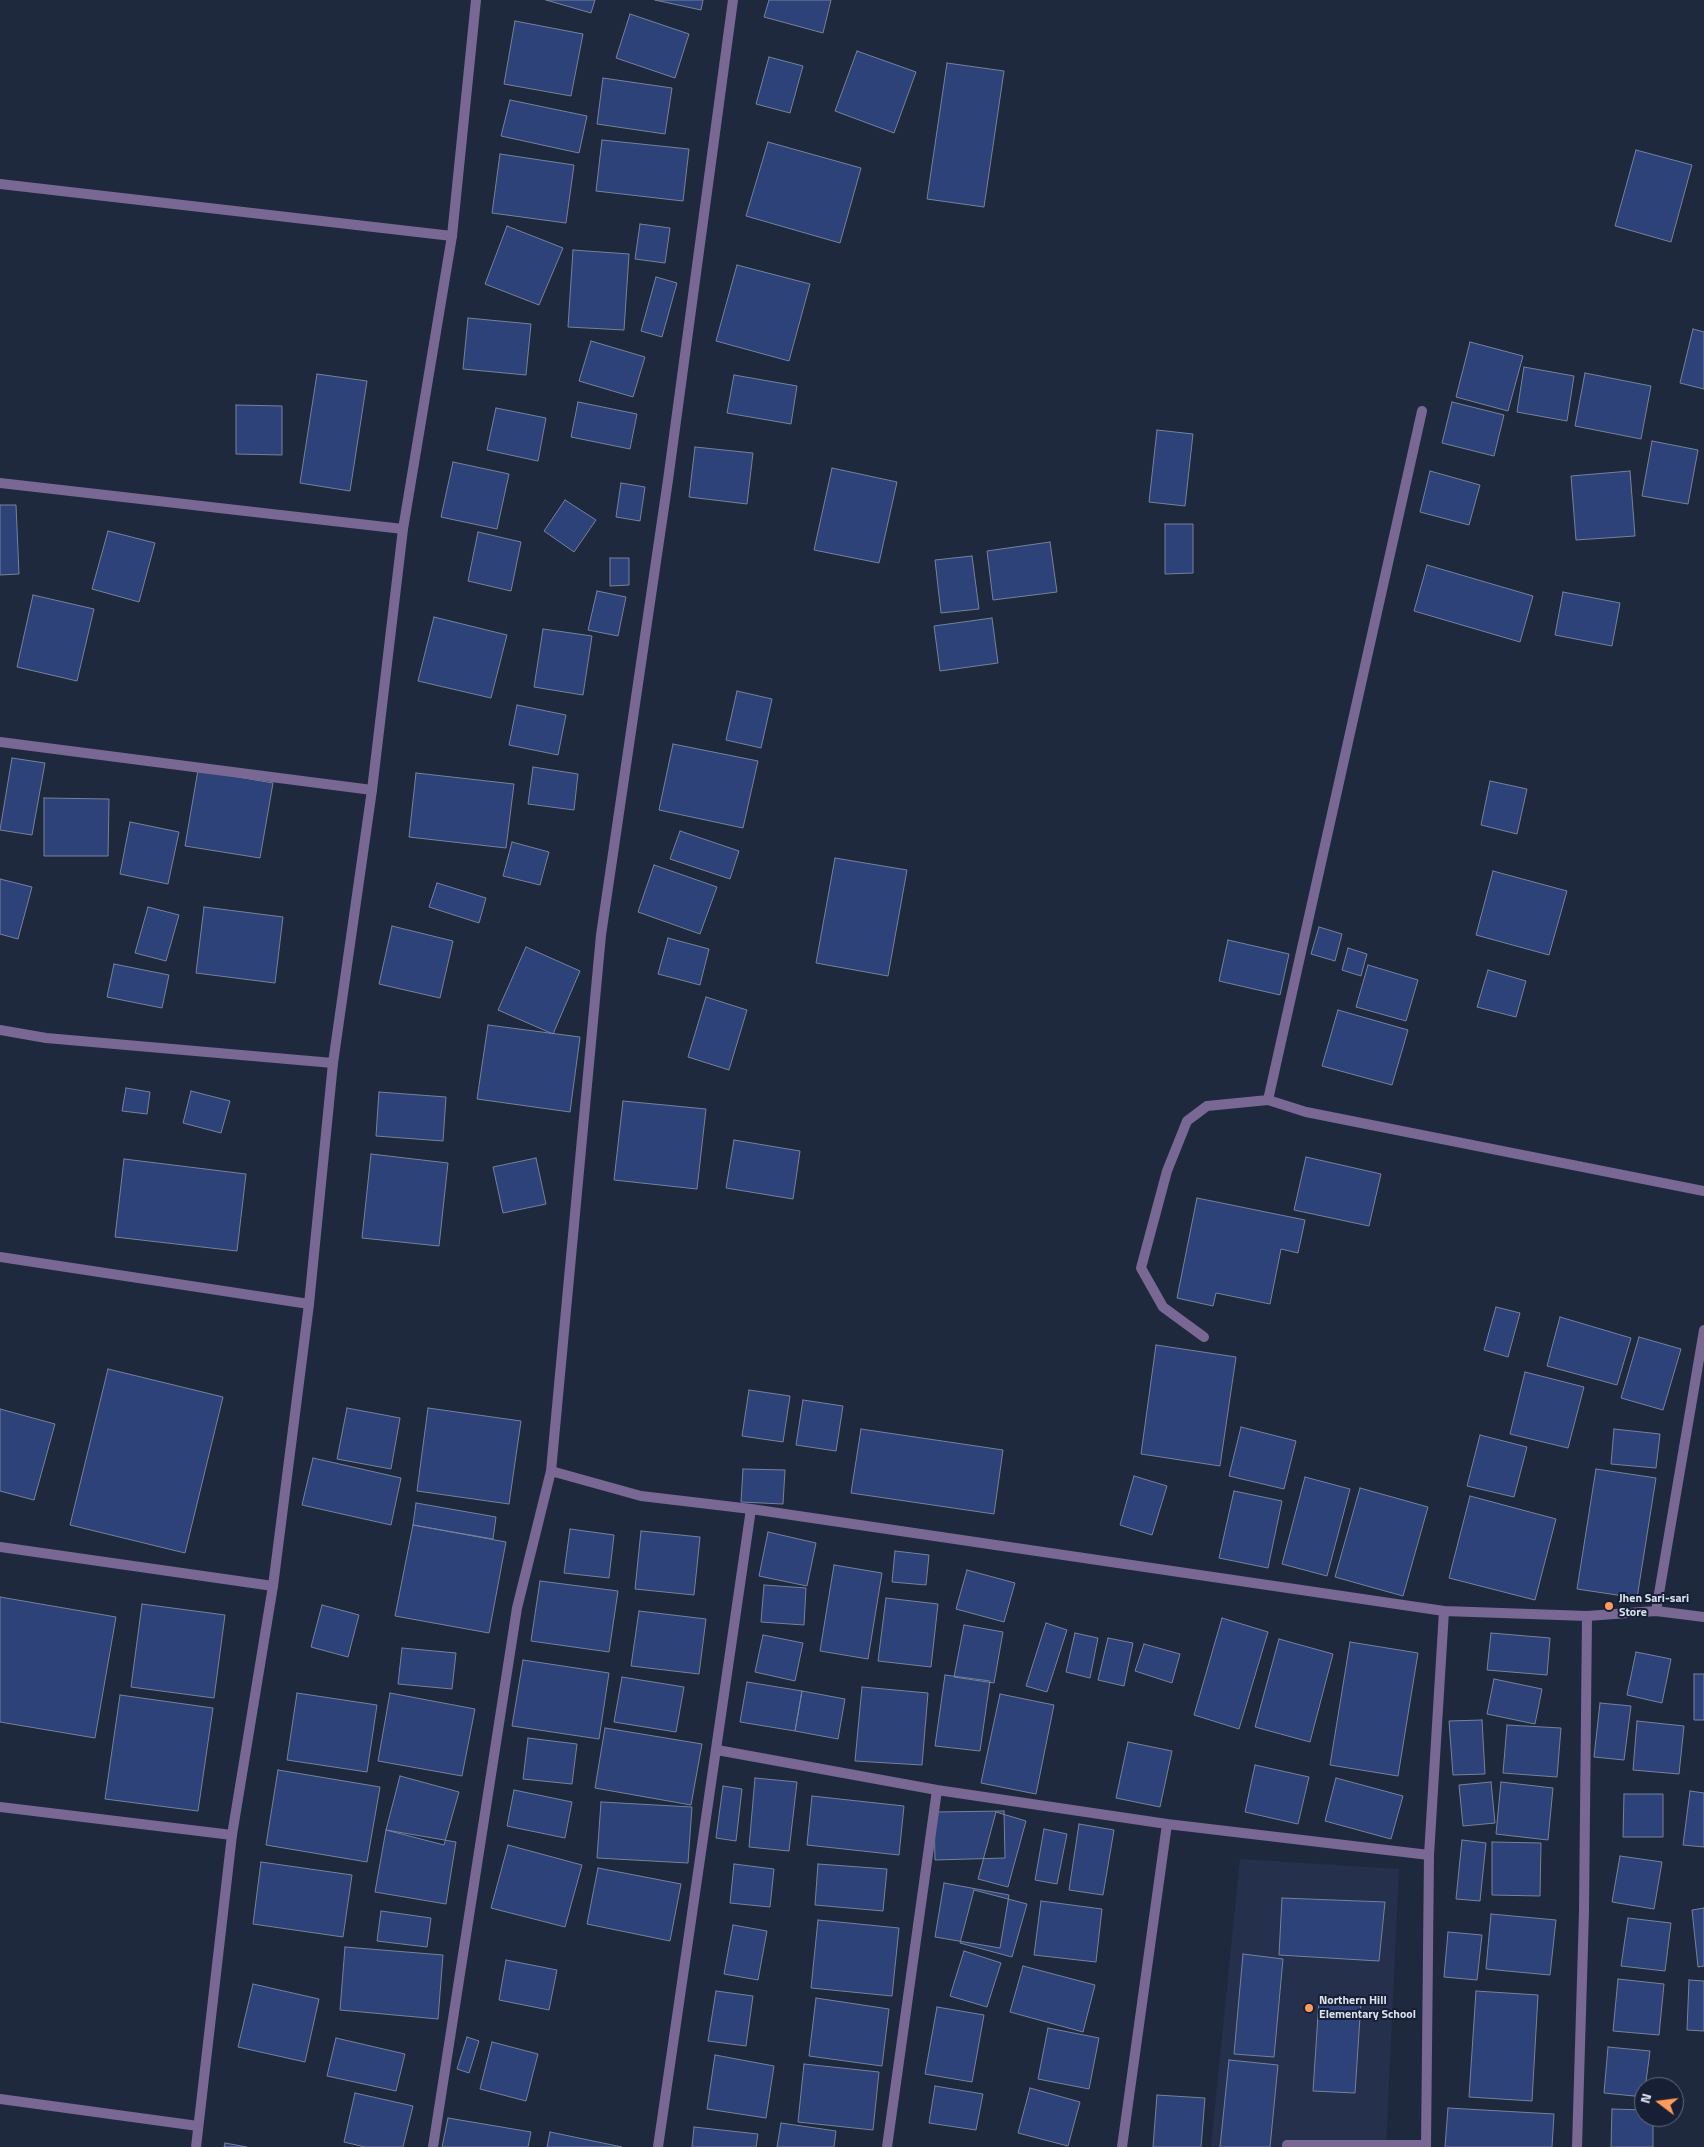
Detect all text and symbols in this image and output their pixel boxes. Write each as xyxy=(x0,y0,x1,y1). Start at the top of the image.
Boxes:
place label: Jhen Sari-sari Store xyxy=(1619,1592,1689,1620)
marker: Jhen Sari-sari Store xyxy=(1603,1600,1615,1612)
place label: Northern Hill Elementary School xyxy=(1319,1994,1416,2022)
marker: Northern Hill Elementary School xyxy=(1303,2002,1315,2014)
north arrow xyxy=(1634,2077,1684,2127)
text: N xyxy=(1634,2091,1656,2106)

